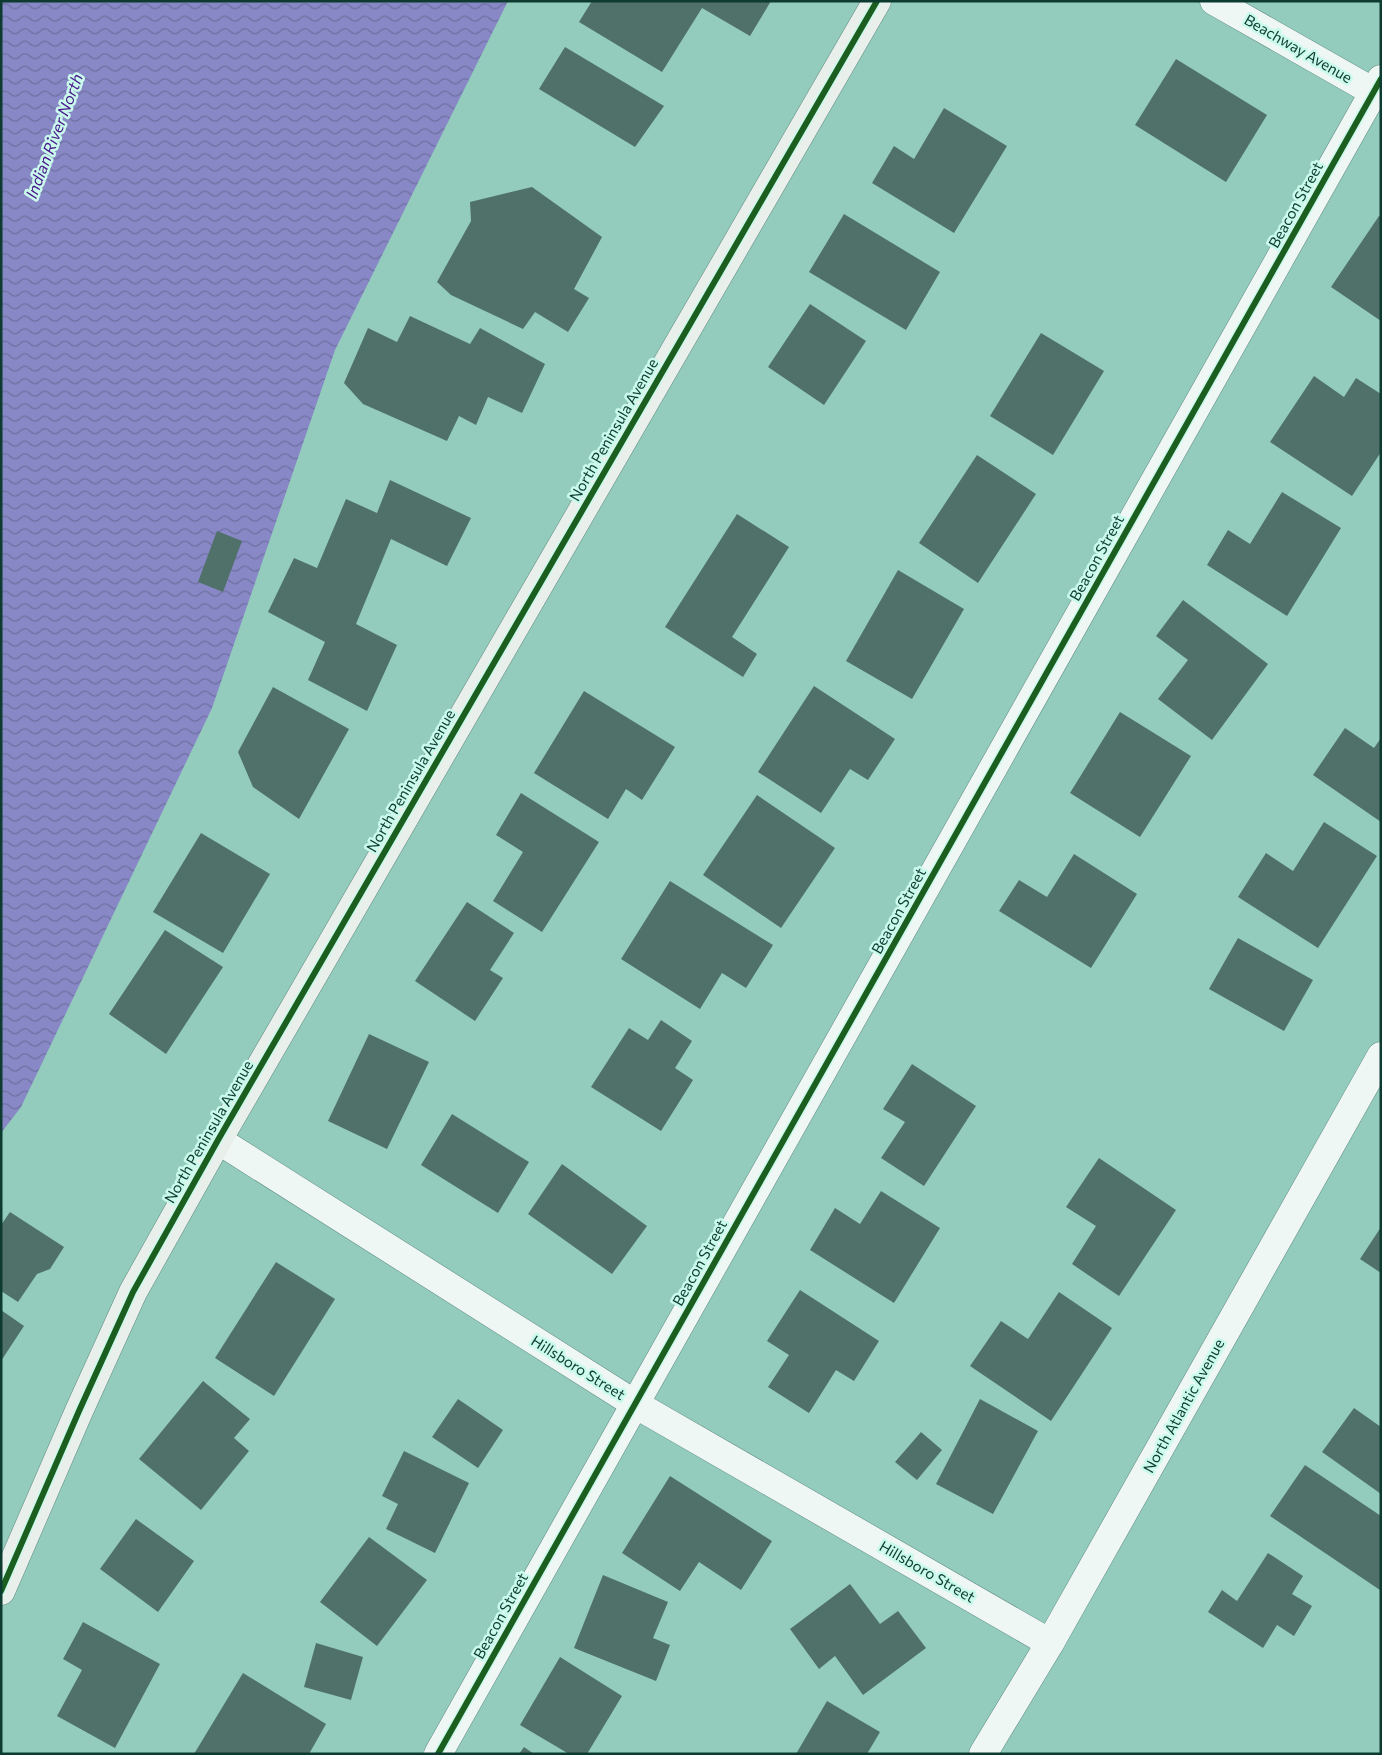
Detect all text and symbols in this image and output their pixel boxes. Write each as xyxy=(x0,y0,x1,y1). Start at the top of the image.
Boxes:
street label: Beachway Avenue xyxy=(1241,10,1356,86)
water label: Indian River North xyxy=(21,71,86,201)
street label: Beacon Street xyxy=(1264,158,1326,251)
street label: North Peninsula Avenue xyxy=(565,355,661,504)
street label: Beacon Street xyxy=(1065,511,1127,604)
street label: North Peninsula Avenue xyxy=(362,706,458,855)
street label: Beacon Street xyxy=(867,864,929,957)
street label: North Peninsula Avenue xyxy=(160,1057,256,1206)
street label: Beacon Street xyxy=(668,1216,730,1309)
street label: Hillsboro Street xyxy=(528,1331,629,1403)
street label: North Atlantic Avenue xyxy=(1139,1335,1227,1476)
street label: Hillsboro Street xyxy=(877,1537,978,1606)
street label: Beacon Street xyxy=(469,1569,531,1662)

